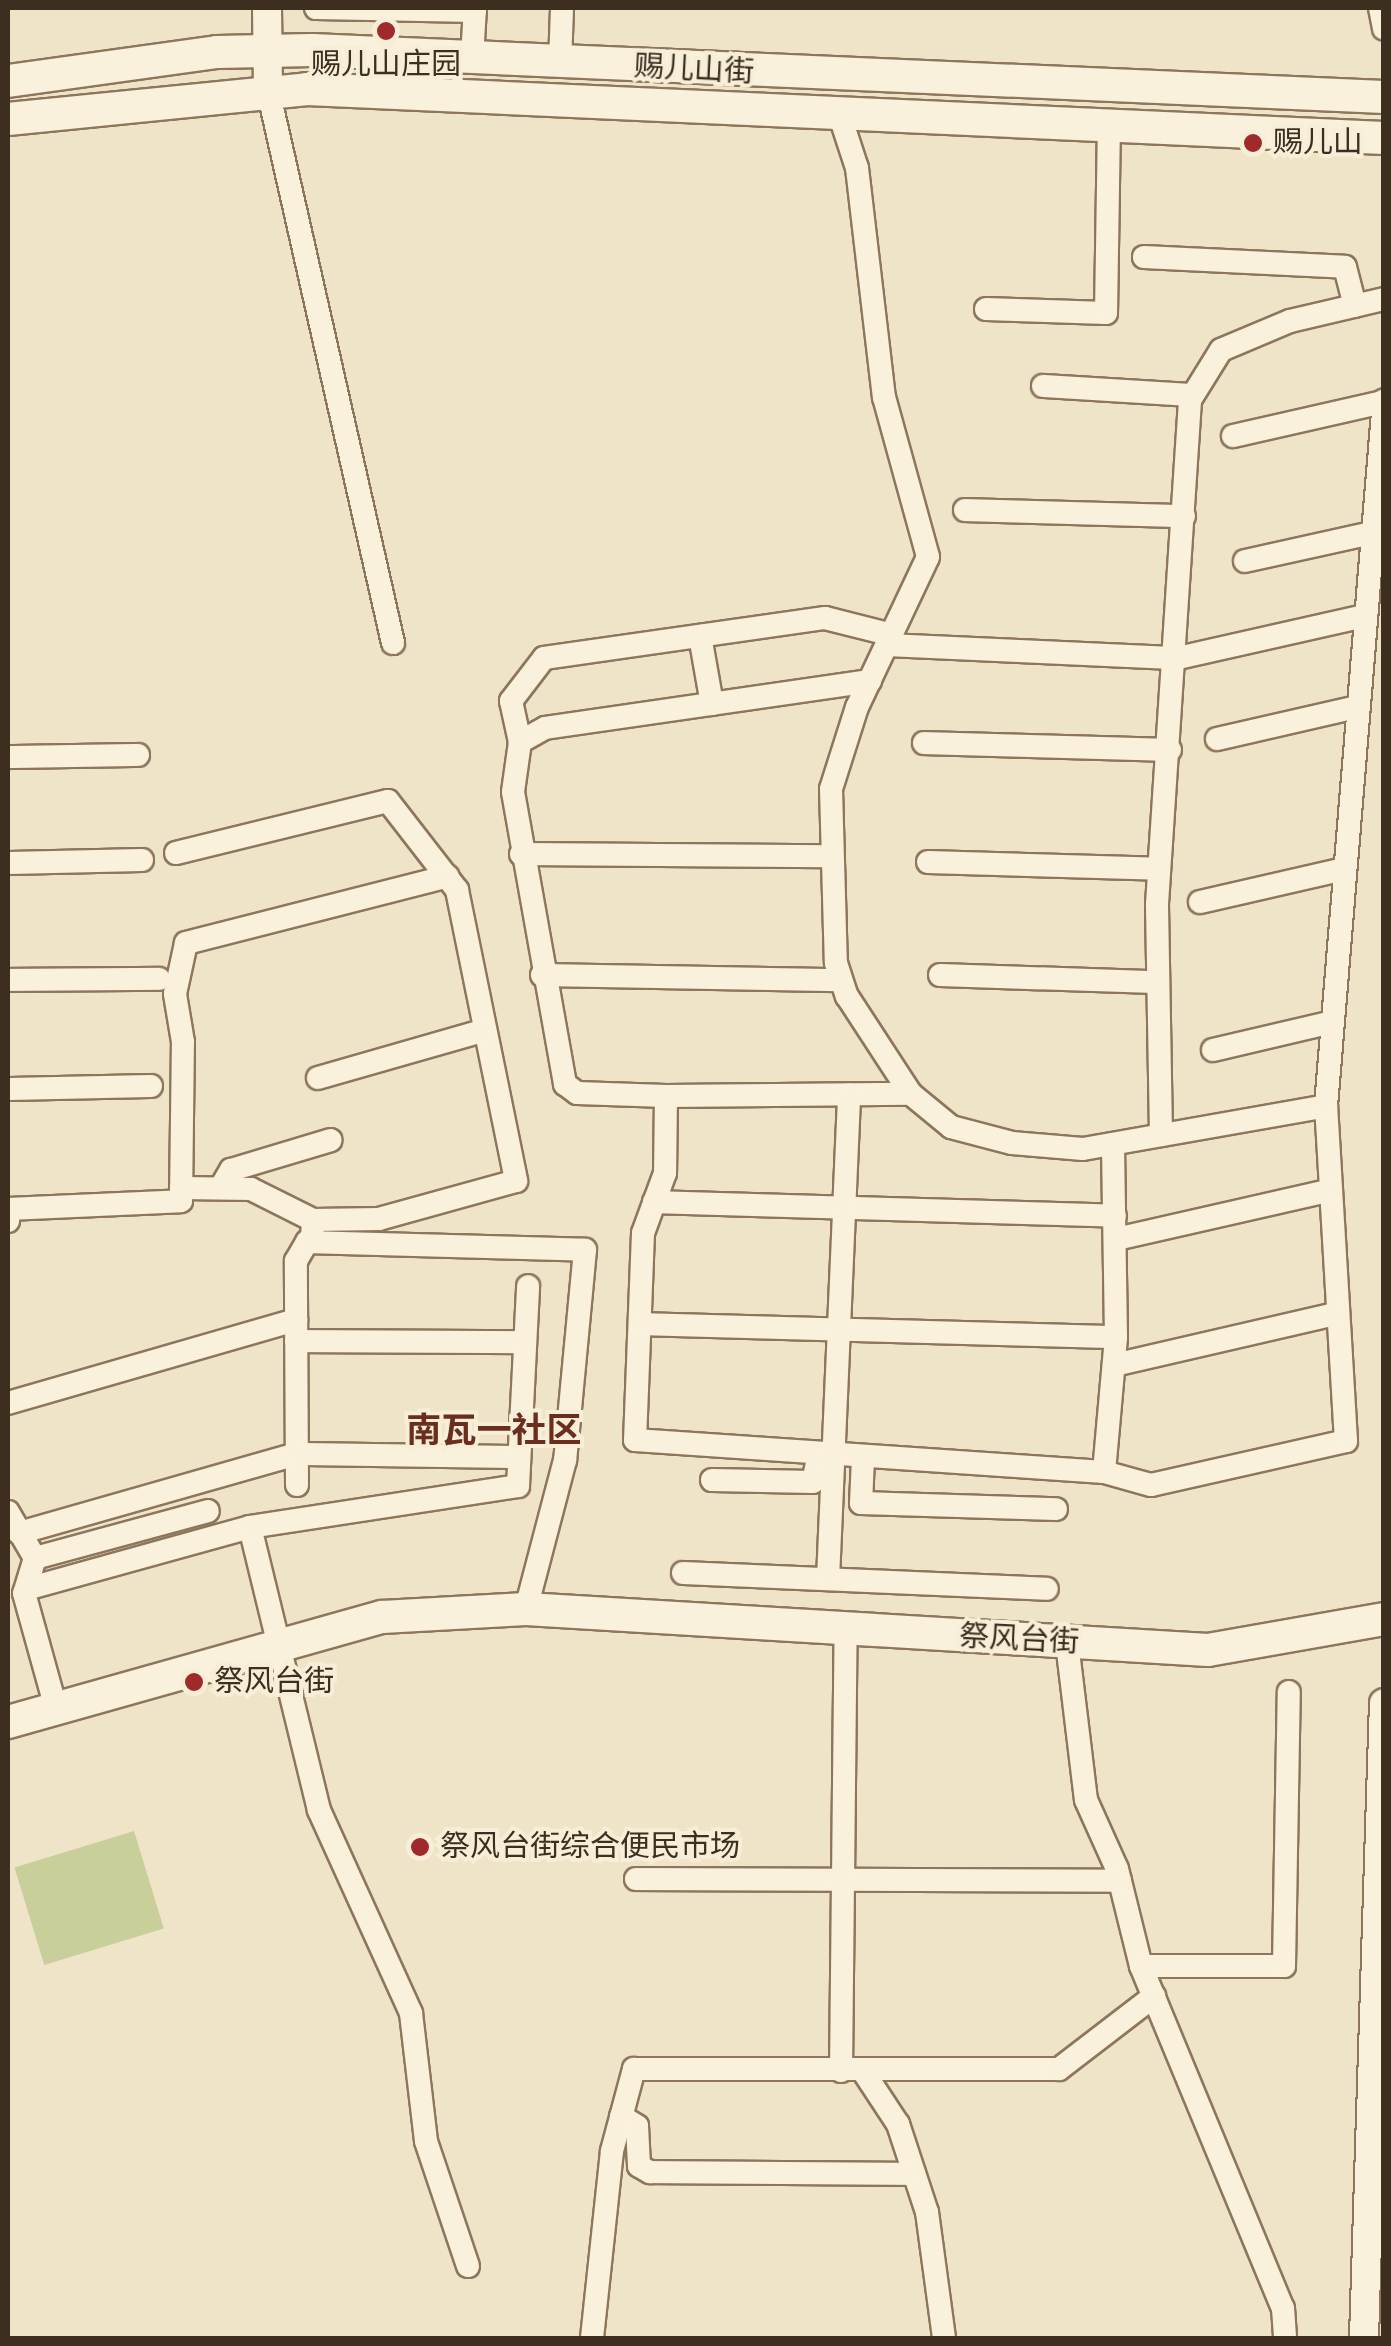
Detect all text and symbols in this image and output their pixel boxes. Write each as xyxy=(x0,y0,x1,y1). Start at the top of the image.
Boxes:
marker: 赐儿山庄园 xyxy=(375,20,397,42)
place label: 赐儿山庄园 xyxy=(311,47,461,83)
street label: 赐儿山街 xyxy=(633,49,755,91)
place label: 赐儿山 xyxy=(1273,125,1363,161)
marker: 赐儿山 xyxy=(1242,132,1264,154)
district label: 南瓦一社区 xyxy=(407,1411,581,1453)
street label: 祭风台街 xyxy=(958,1619,1080,1661)
place label: 祭风台街 xyxy=(214,1664,334,1700)
marker: 祭风台街 xyxy=(183,1671,205,1693)
place label: 祭风台街综合便民市场 xyxy=(440,1829,740,1865)
marker: 祭风台街综合便民市场 xyxy=(409,1836,431,1858)

